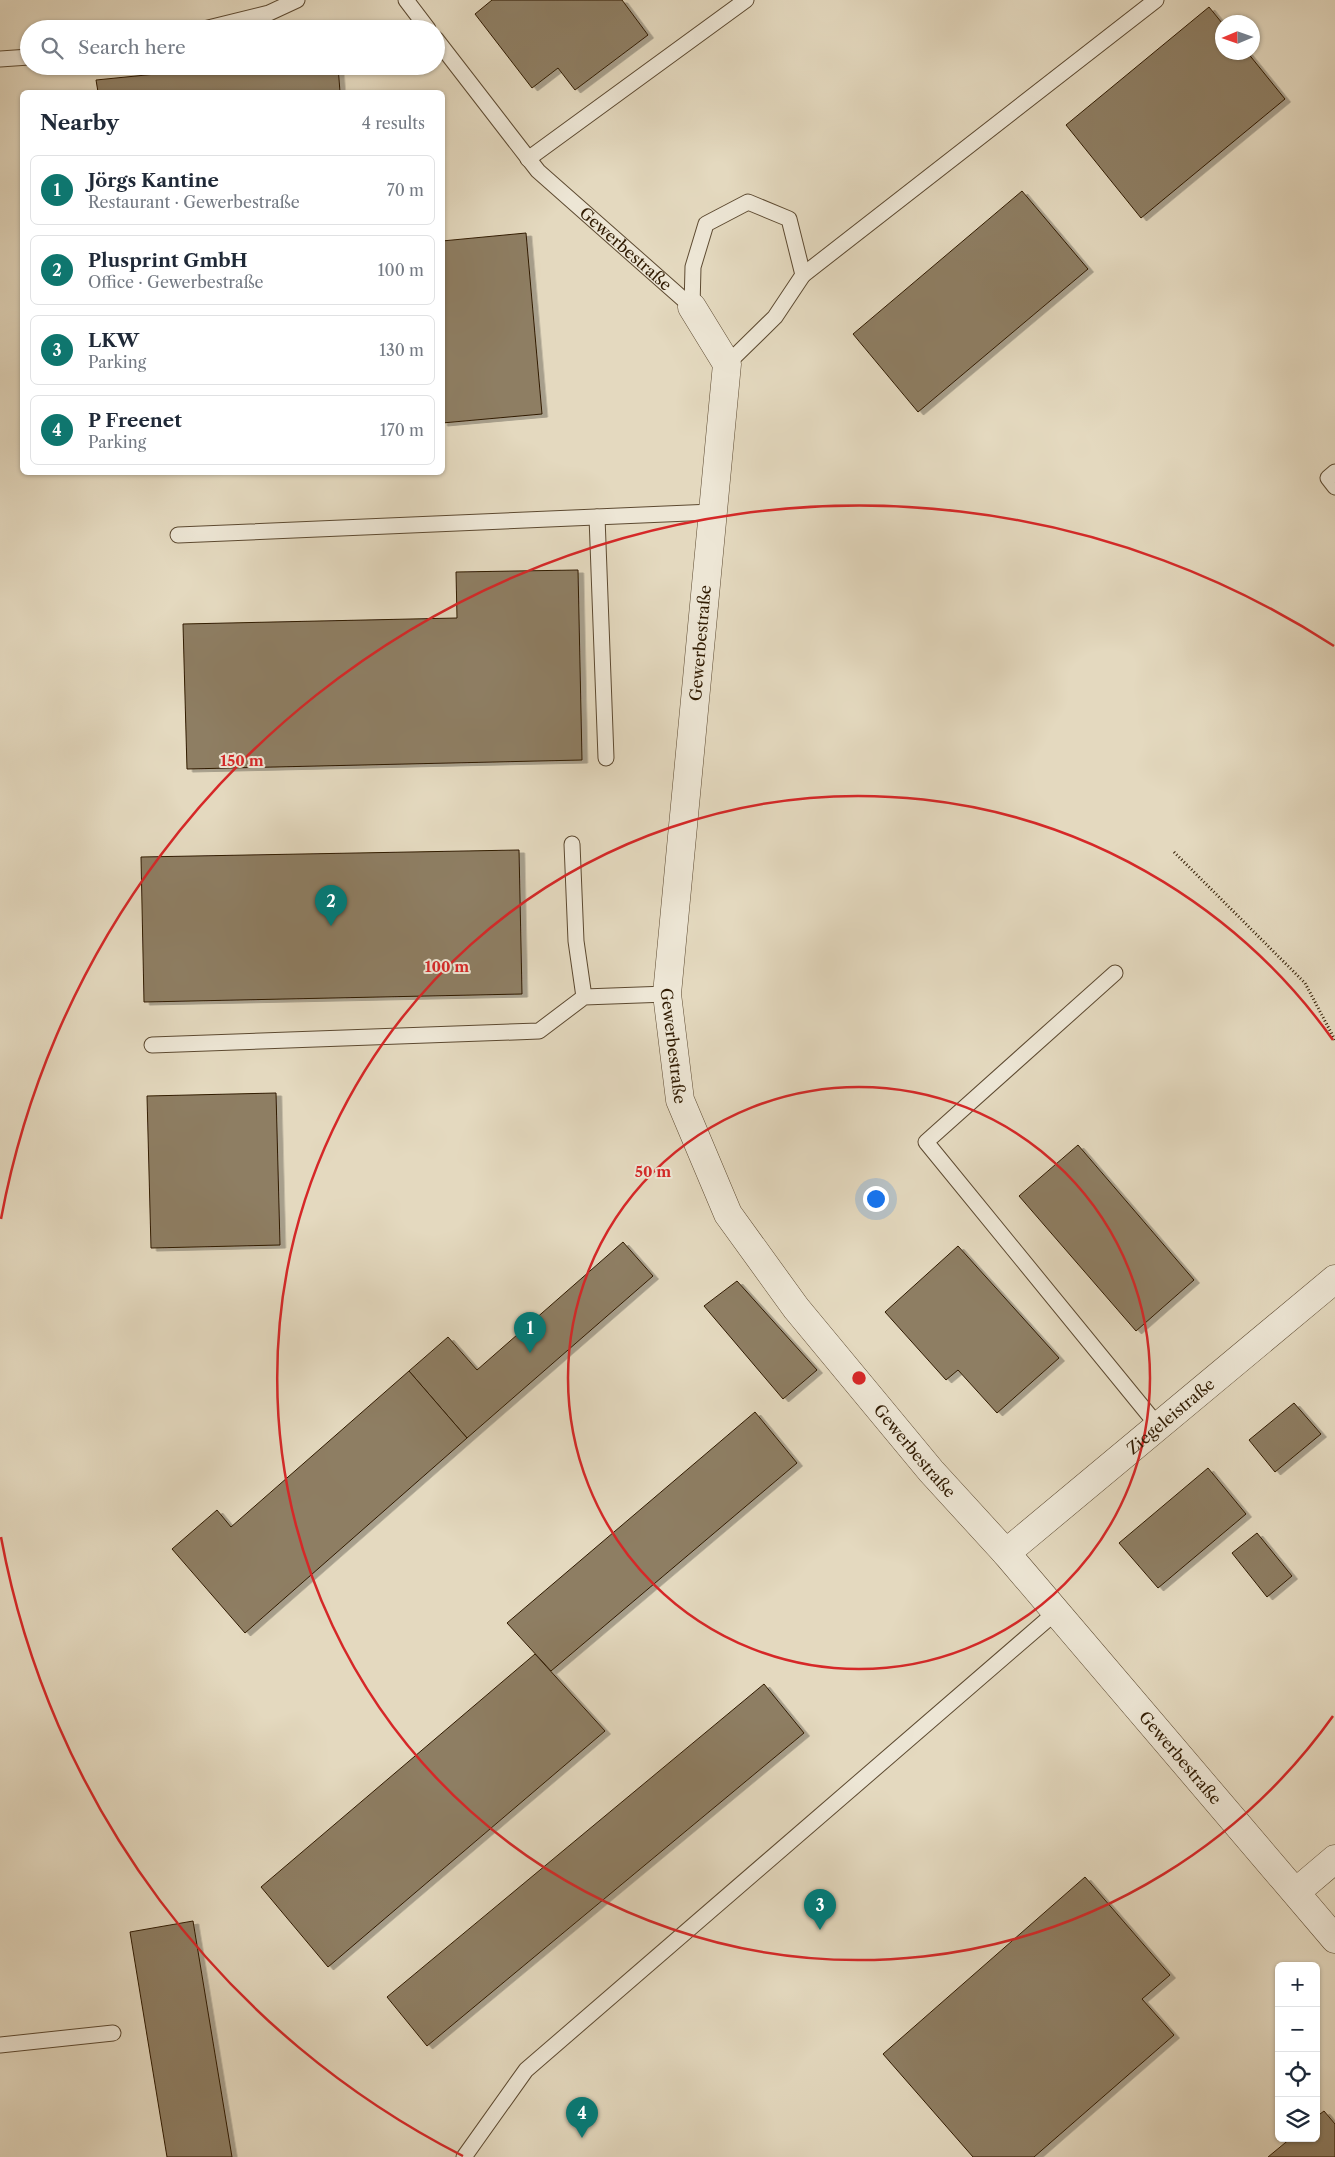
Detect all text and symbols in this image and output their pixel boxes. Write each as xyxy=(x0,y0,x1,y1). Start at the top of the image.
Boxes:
north arrow xyxy=(1215,15,1260,60)
search box xyxy=(20,20,445,75)
icon: search xyxy=(38,34,66,62)
text: Search here xyxy=(78,36,186,59)
text: Nearby xyxy=(40,110,119,135)
text: 4 results xyxy=(362,113,425,133)
text: Jörgs Kantine xyxy=(88,169,219,192)
text: 1 xyxy=(53,180,61,200)
text: 70 m xyxy=(387,180,424,200)
text: Restaurant · Gewerbestraße xyxy=(88,192,300,212)
street label: Gewerbestraße xyxy=(576,203,676,295)
text: Plusprint GmbH xyxy=(88,249,248,272)
text: 2 xyxy=(52,260,62,280)
text: 100 m xyxy=(378,260,424,280)
text: Office · Gewerbestraße xyxy=(88,272,264,292)
text: LKW xyxy=(88,329,139,352)
text: 3 xyxy=(52,340,62,360)
text: 130 m xyxy=(379,340,424,360)
text: Parking xyxy=(88,352,146,372)
text: P Freenet xyxy=(88,409,182,432)
text: 4 xyxy=(52,420,62,440)
text: 170 m xyxy=(380,420,424,440)
text: Parking xyxy=(88,432,146,452)
street label: Gewerbestraße xyxy=(685,584,715,702)
text: 150 m xyxy=(220,751,264,770)
pin: 2 xyxy=(315,885,347,926)
text: 100 m xyxy=(425,957,469,976)
street label: Gewerbestraße xyxy=(656,987,690,1105)
text: 50 m xyxy=(635,1162,671,1181)
your location xyxy=(863,1186,889,1212)
pin: 1 xyxy=(514,1312,546,1353)
centre of rings xyxy=(850,1369,868,1387)
street label: Ziegeleistraße xyxy=(1122,1374,1219,1458)
street label: Gewerbestraße xyxy=(870,1400,960,1502)
street label: Gewerbestraße xyxy=(1135,1707,1226,1809)
pin: 3 xyxy=(804,1889,836,1930)
map controls xyxy=(1275,1962,1320,2142)
button: + xyxy=(1275,1962,1320,2007)
button: − xyxy=(1275,2007,1320,2052)
button: locate xyxy=(1275,2052,1320,2097)
pin: 4 xyxy=(566,2097,598,2138)
button: layers xyxy=(1275,2097,1320,2142)

